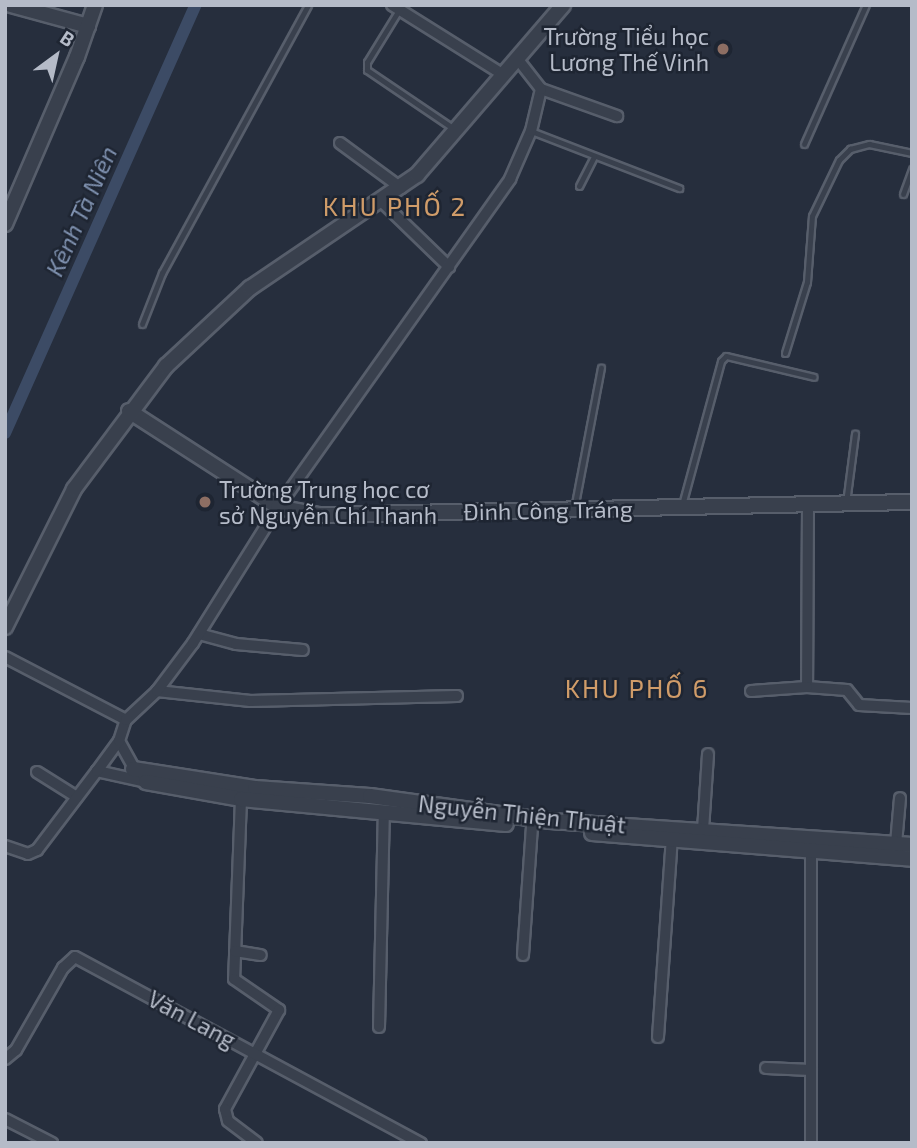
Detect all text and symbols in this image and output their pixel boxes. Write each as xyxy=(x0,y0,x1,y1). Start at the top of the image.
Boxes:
north arrow xyxy=(21,21,91,91)
place label: Trường Tiểu học Lương Thế Vinh xyxy=(543,22,709,76)
text: B xyxy=(56,25,79,51)
marker: Trường Tiểu học Lương Thế Vinh xyxy=(715,41,731,57)
water label: Kênh Tà Niên xyxy=(39,141,123,281)
district label: KHU PHỐ 2 xyxy=(324,190,466,222)
place label: Trường Trung học cơ sở Nguyễn Chí Thanh xyxy=(219,475,438,529)
marker: Trường Trung học cơ sở Nguyễn Chí Thanh xyxy=(197,494,213,510)
street label: Đinh Công Tráng xyxy=(463,495,633,525)
district label: KHU PHỐ 6 xyxy=(566,672,708,704)
street label: Nguyễn Thiện Thuật xyxy=(416,789,628,839)
street label: Văn Lang xyxy=(144,984,240,1054)

